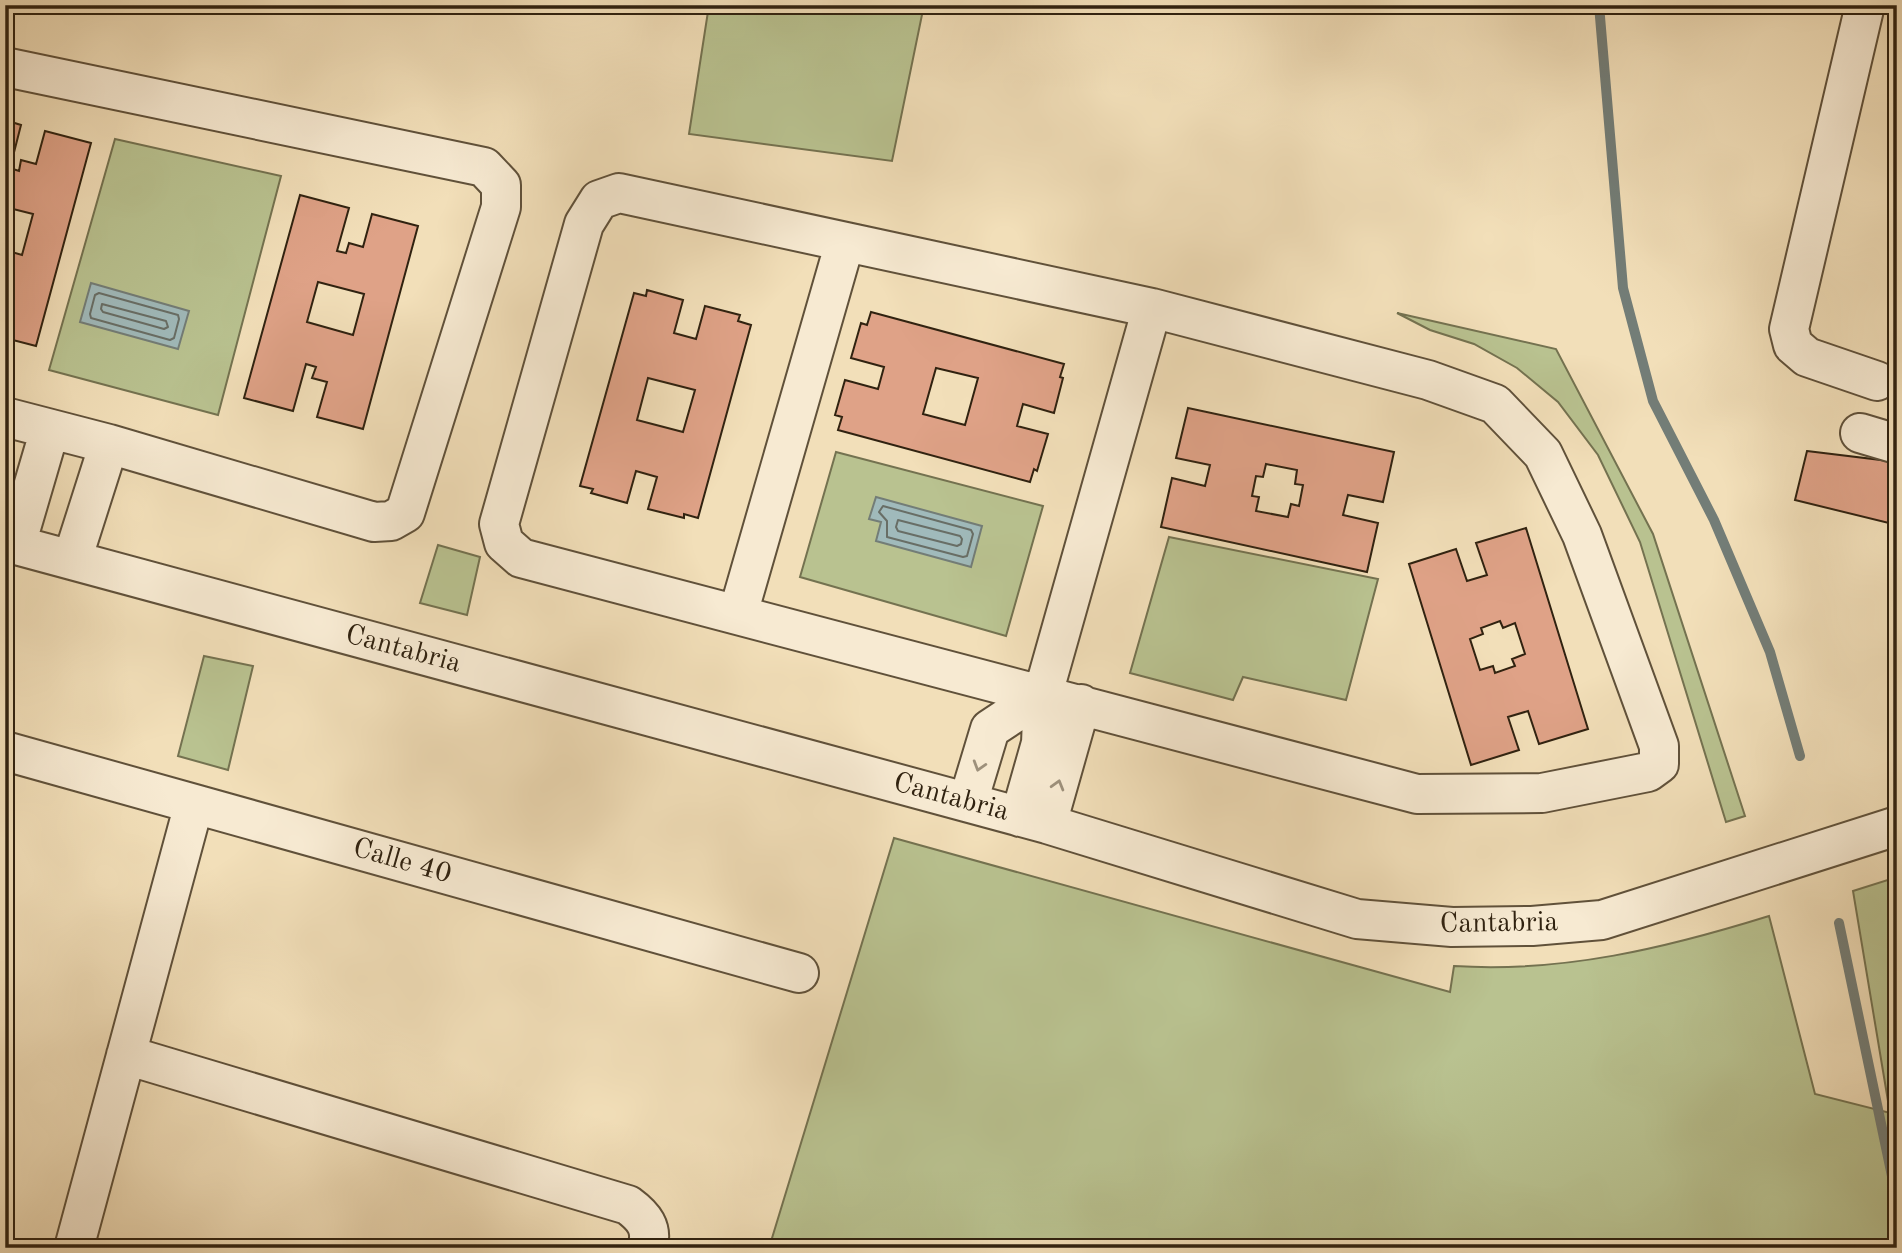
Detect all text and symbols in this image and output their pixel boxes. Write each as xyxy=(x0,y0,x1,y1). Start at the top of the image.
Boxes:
street label: Cantabria xyxy=(342,621,464,679)
one-way arrow xyxy=(972,760,987,772)
street label: Cantabria xyxy=(890,769,1012,827)
one-way arrow xyxy=(1050,780,1064,792)
street label: Calle 40 xyxy=(350,835,454,889)
street label: Cantabria xyxy=(1439,909,1559,939)

